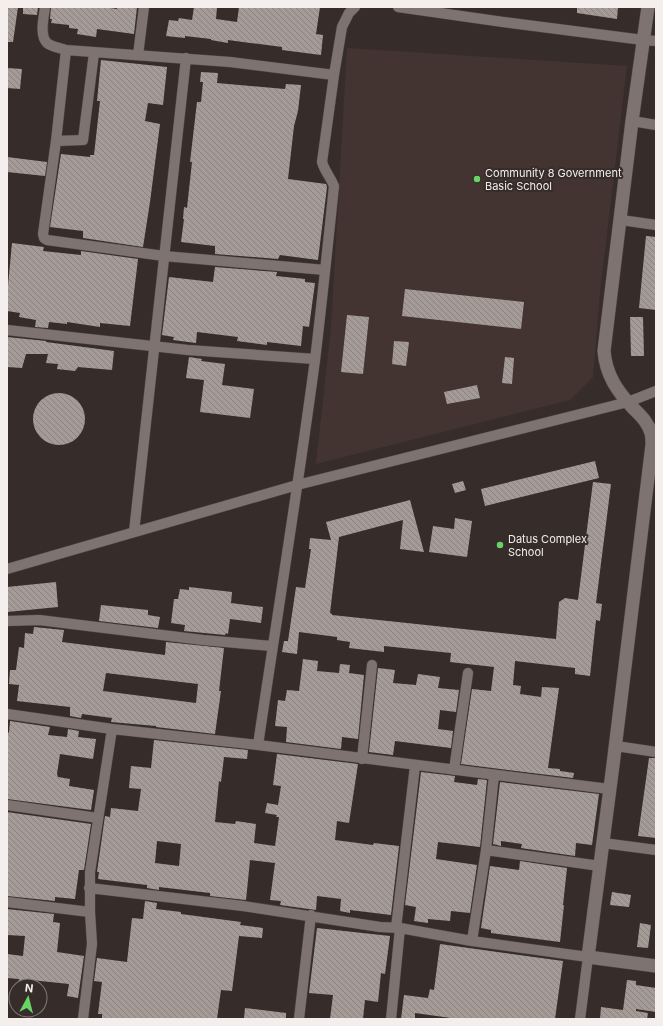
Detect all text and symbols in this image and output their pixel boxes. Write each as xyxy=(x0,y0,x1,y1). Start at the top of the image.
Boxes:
place label: Community 8 Government Basic School xyxy=(485,166,622,193)
marker: Community 8 Government Basic School xyxy=(472,174,482,184)
place label: Datus Complex School xyxy=(508,532,587,559)
marker: Datus Complex School xyxy=(495,540,505,550)
north arrow xyxy=(8,978,48,1018)
text: N xyxy=(24,981,34,996)

